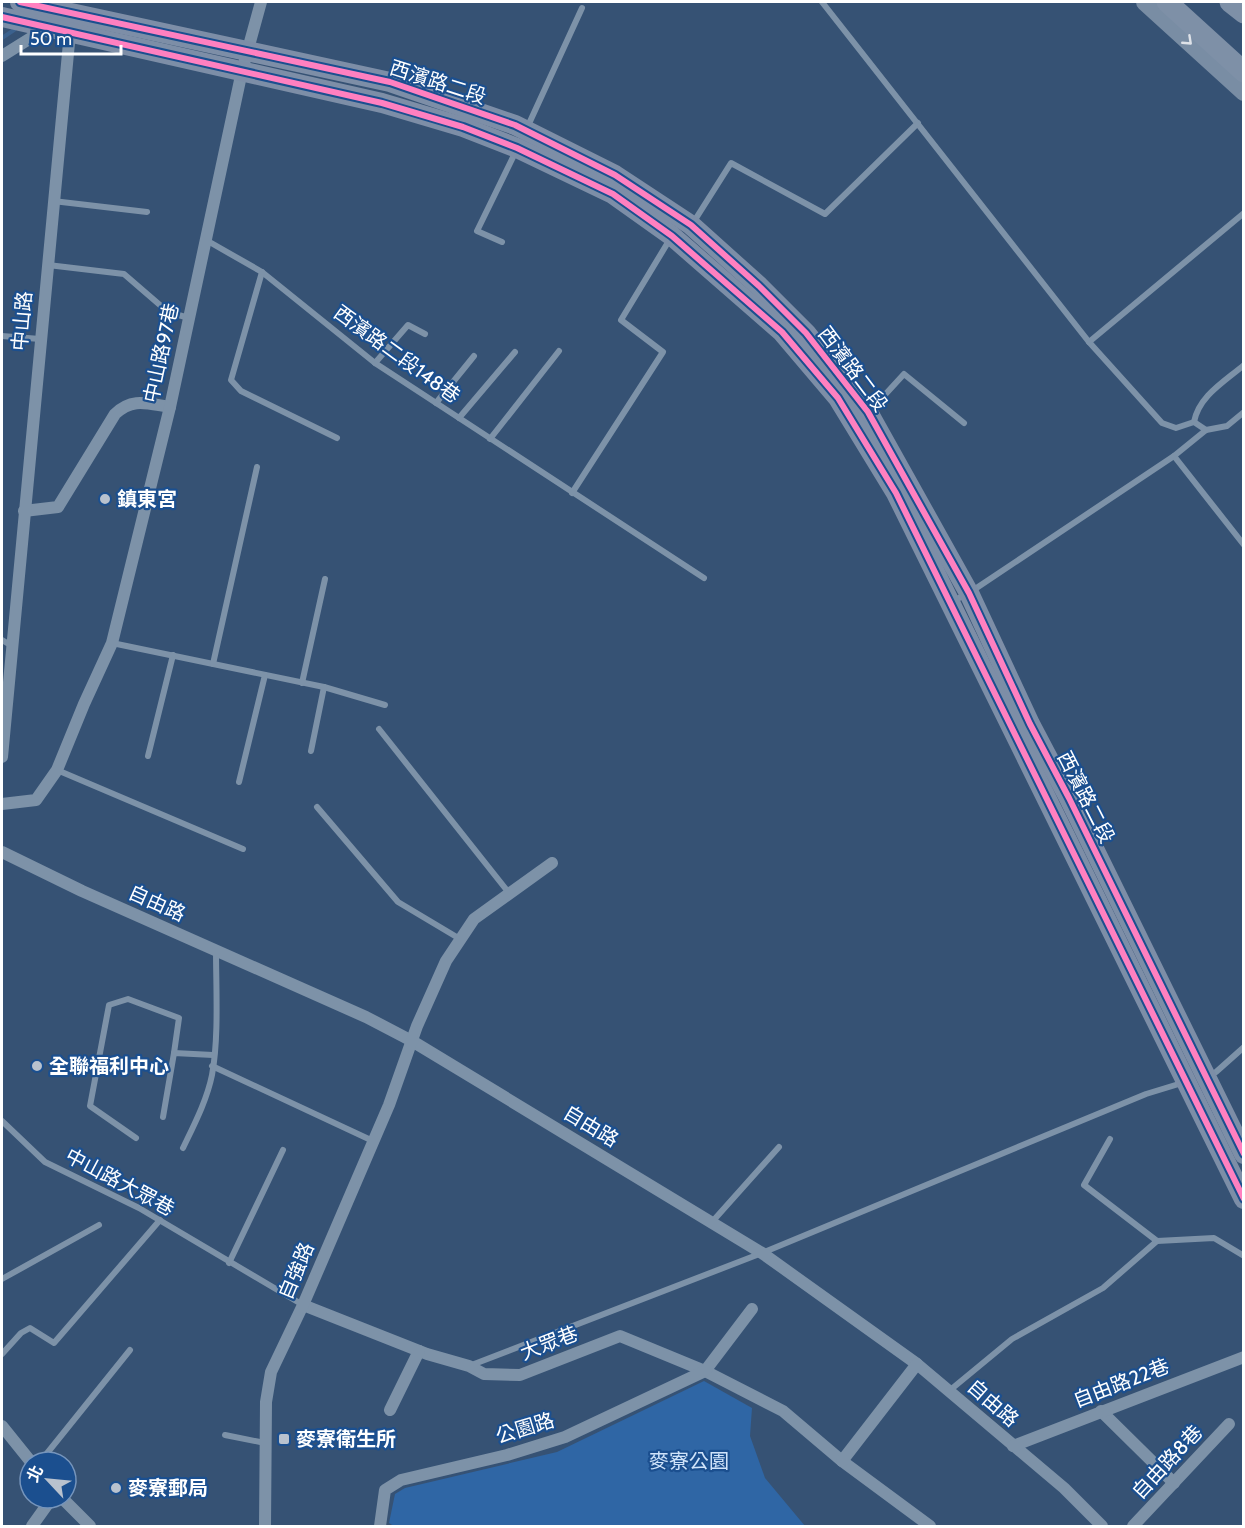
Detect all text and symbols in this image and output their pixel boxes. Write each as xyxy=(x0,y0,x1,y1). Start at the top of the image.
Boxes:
scale bar xyxy=(21,18,122,56)
text: 50 m xyxy=(30,28,72,50)
one-way arrow xyxy=(1181,34,1192,45)
street label: 西濱路二段 xyxy=(387,55,489,109)
street label: 中山路 xyxy=(7,290,37,352)
street label: 西濱路二段148巷 xyxy=(329,300,465,408)
street label: 中山路97巷 xyxy=(139,301,183,405)
street label: 西濱路二段 xyxy=(813,322,893,416)
place label: 鎮東宮 xyxy=(117,487,177,511)
marker: 鎮東宮 xyxy=(98,492,112,506)
street label: 西濱路二段 xyxy=(1053,747,1119,847)
street label: 自由路 xyxy=(125,880,189,926)
place label: 全聯福利中心 xyxy=(49,1054,169,1078)
marker: 全聯福利中心 xyxy=(30,1059,44,1073)
street label: 自由路 xyxy=(559,1100,623,1152)
street label: 中山路大眾巷 xyxy=(61,1143,179,1221)
street label: 自強路 xyxy=(273,1239,319,1303)
street label: 大眾巷 xyxy=(517,1321,581,1365)
street label: 自由路22巷 xyxy=(1070,1354,1172,1412)
street label: 自由路 xyxy=(962,1374,1024,1432)
street label: 公園路 xyxy=(493,1408,557,1448)
street label: 自由路8巷 xyxy=(1127,1420,1207,1504)
place label: 麥寮衛生所 xyxy=(296,1427,396,1451)
marker: 麥寮衛生所 xyxy=(277,1432,291,1446)
park label: 麥寮公園 xyxy=(649,1449,729,1473)
north arrow xyxy=(18,1450,78,1510)
text: 北 xyxy=(23,1462,47,1485)
place label: 麥寮郵局 xyxy=(128,1476,208,1500)
marker: 麥寮郵局 xyxy=(109,1481,123,1495)

